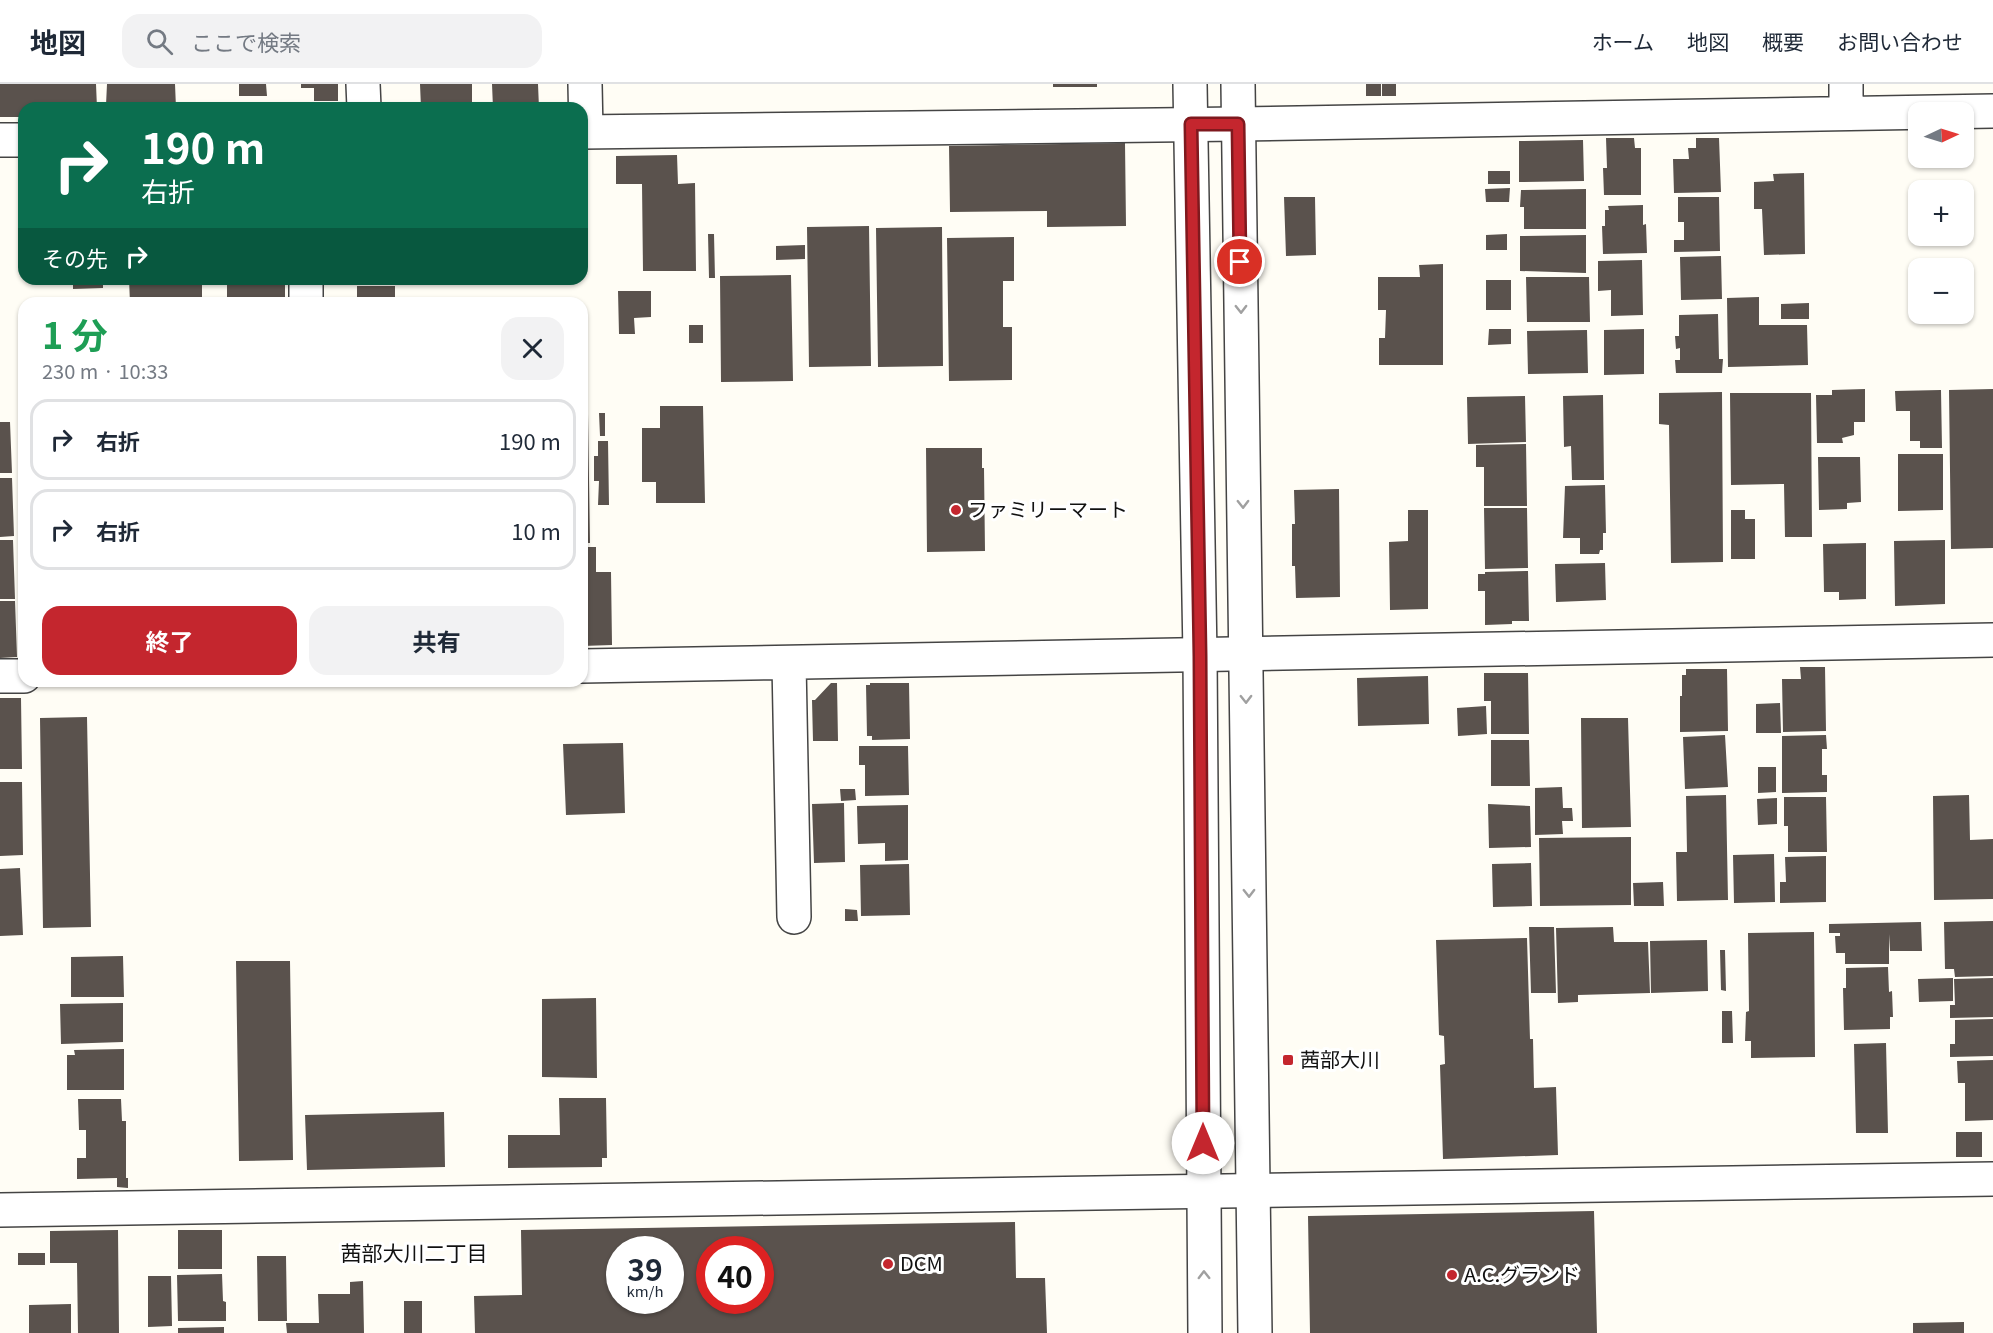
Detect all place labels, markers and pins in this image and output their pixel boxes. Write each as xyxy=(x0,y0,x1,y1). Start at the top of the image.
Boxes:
pin xyxy=(1214,236,1265,287)
place label: ファミリーマート xyxy=(968,494,1128,523)
marker: ファミリーマート xyxy=(949,503,963,517)
place label: 茜部大川 xyxy=(1300,1044,1380,1073)
marker: 茜部大川 xyxy=(1281,1053,1295,1067)
place label: DCM xyxy=(900,1248,943,1277)
marker: DCM xyxy=(881,1257,895,1271)
place label: A.C.グランド xyxy=(1464,1259,1580,1288)
marker: A.C.グランド xyxy=(1445,1268,1459,1282)

